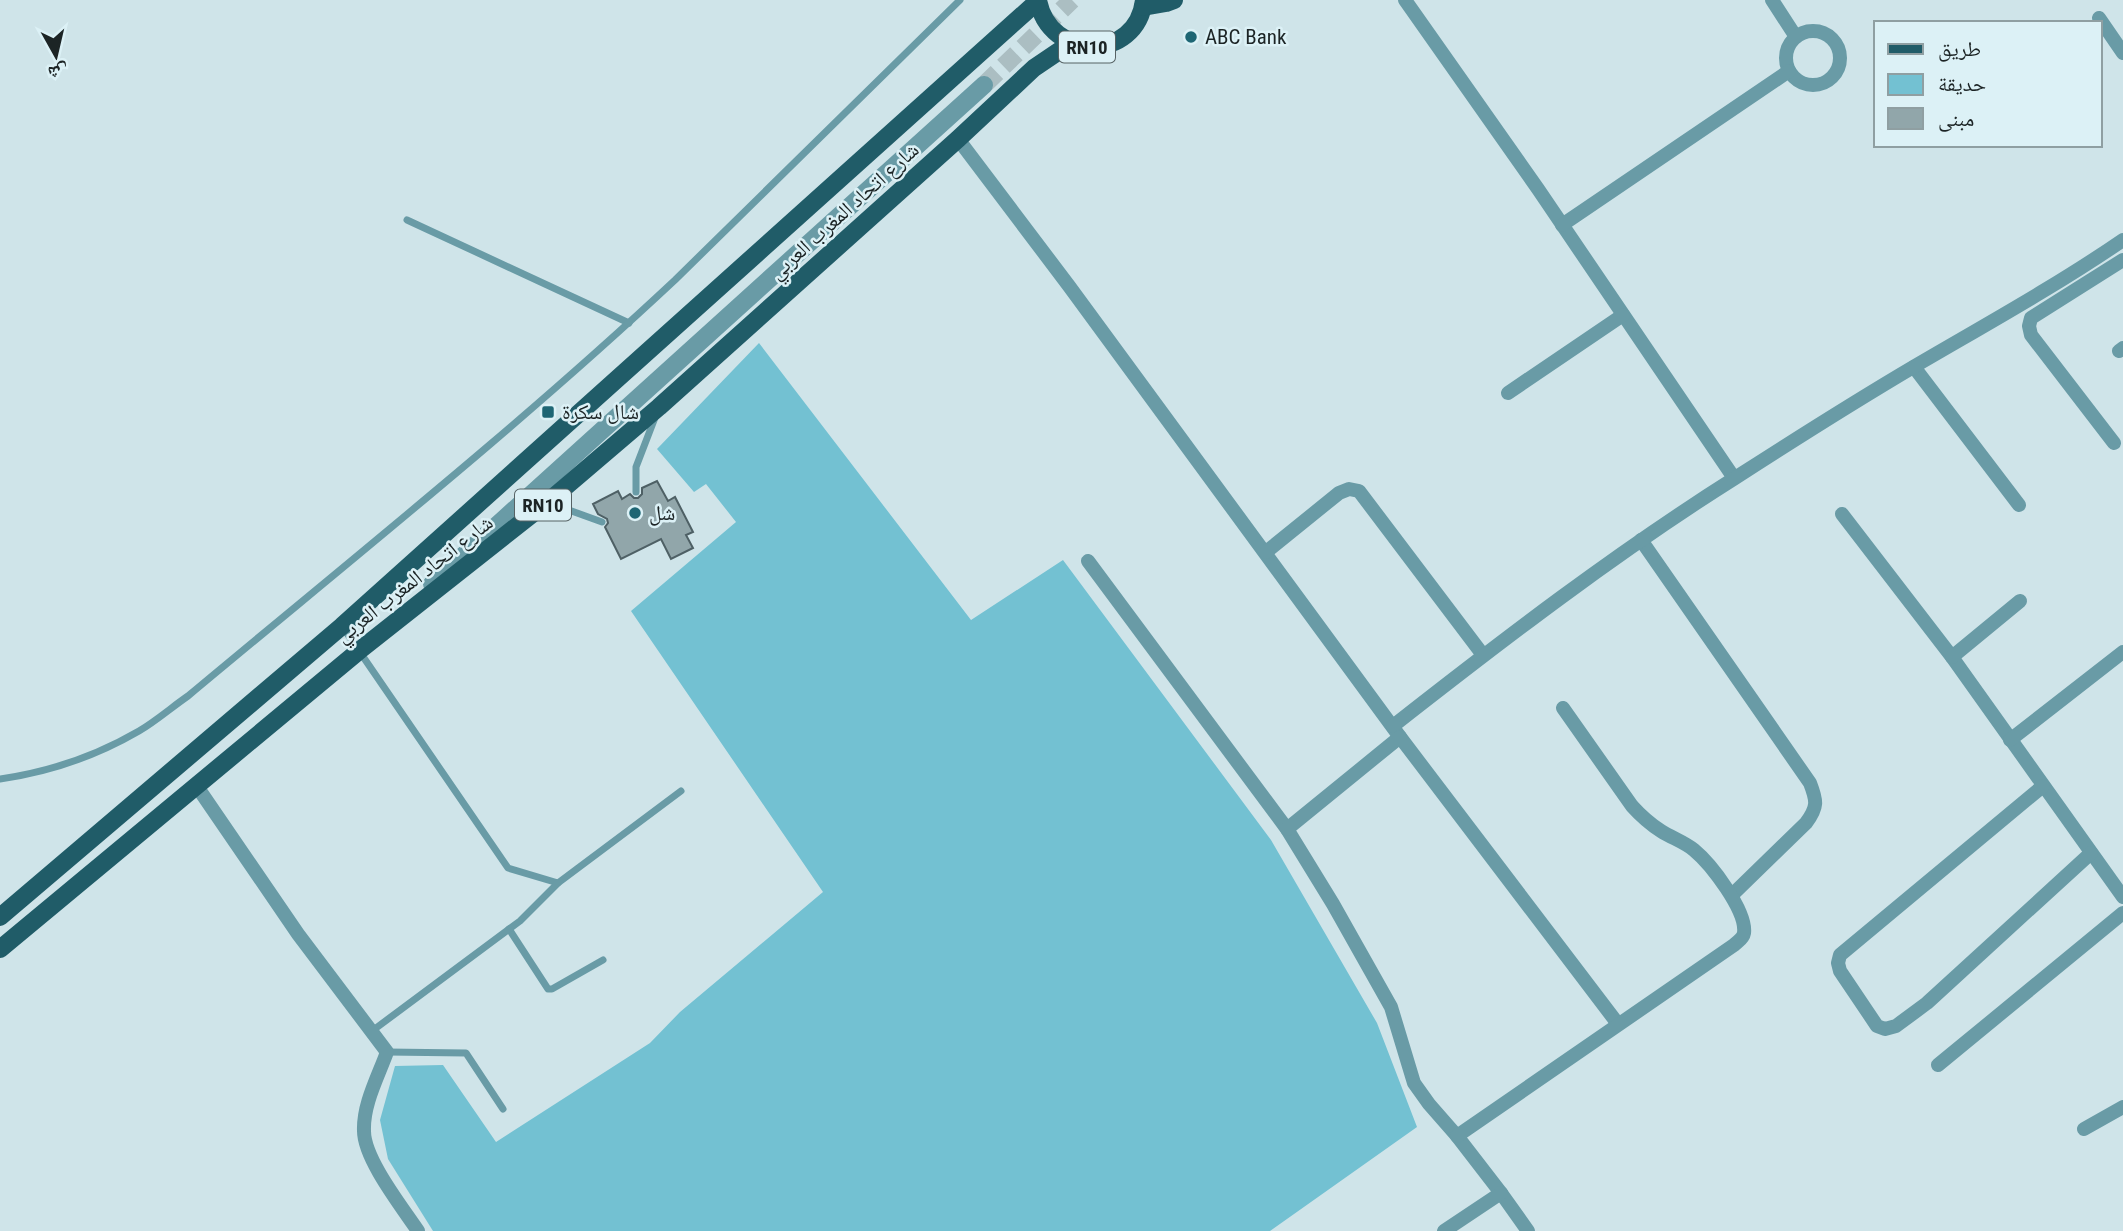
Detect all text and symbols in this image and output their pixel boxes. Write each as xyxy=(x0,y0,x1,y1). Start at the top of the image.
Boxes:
north arrow xyxy=(21,21,91,91)
legend xyxy=(1874,21,2102,147)
place label: ABC Bank xyxy=(1205,25,1287,49)
marker: ABC Bank xyxy=(1183,29,1199,45)
road number: RN10 xyxy=(1059,32,1115,62)
text: طريق xyxy=(1938,37,1981,62)
text: ش xyxy=(47,60,70,85)
text: حديقة xyxy=(1938,72,1986,96)
text: مبنى xyxy=(1938,107,1974,132)
street label: شارع اتحاد المغرب العربي xyxy=(764,138,927,288)
place label: شال سكرة xyxy=(562,400,639,424)
marker: شال سكرة xyxy=(540,404,556,420)
road number: RN10 xyxy=(515,490,571,520)
place label: شل xyxy=(649,501,675,526)
marker: شل xyxy=(627,505,643,521)
street label: شارع اتحاد المغرب العربي xyxy=(331,510,500,651)

